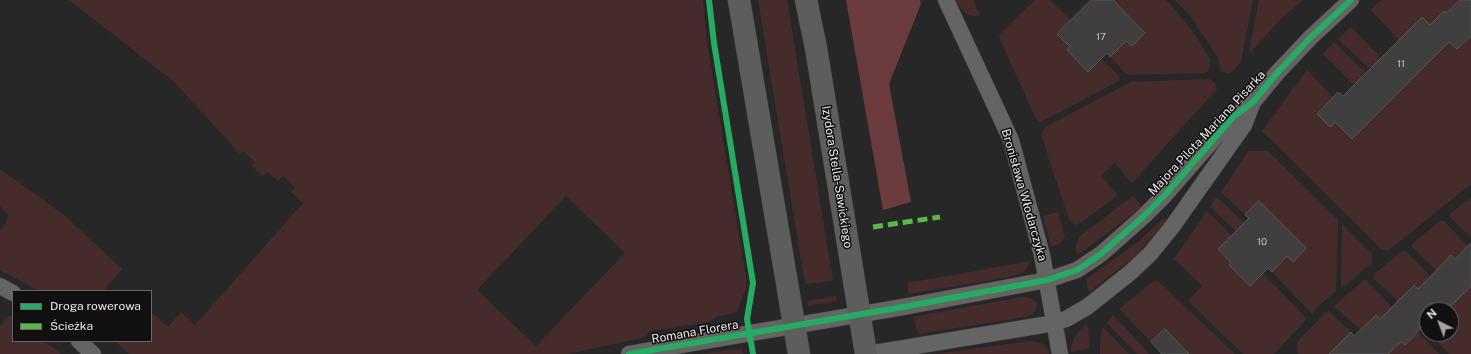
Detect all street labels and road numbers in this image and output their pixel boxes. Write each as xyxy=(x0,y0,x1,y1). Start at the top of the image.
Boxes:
street label: Majora Pilota Mariana Pisarka xyxy=(1145,68,1269,198)
street label: Izydora Stella-Sawickiego xyxy=(819,105,855,249)
street label: Bronisława Włodarczyka xyxy=(998,127,1050,263)
street label: Romana Florera xyxy=(650,317,740,347)

